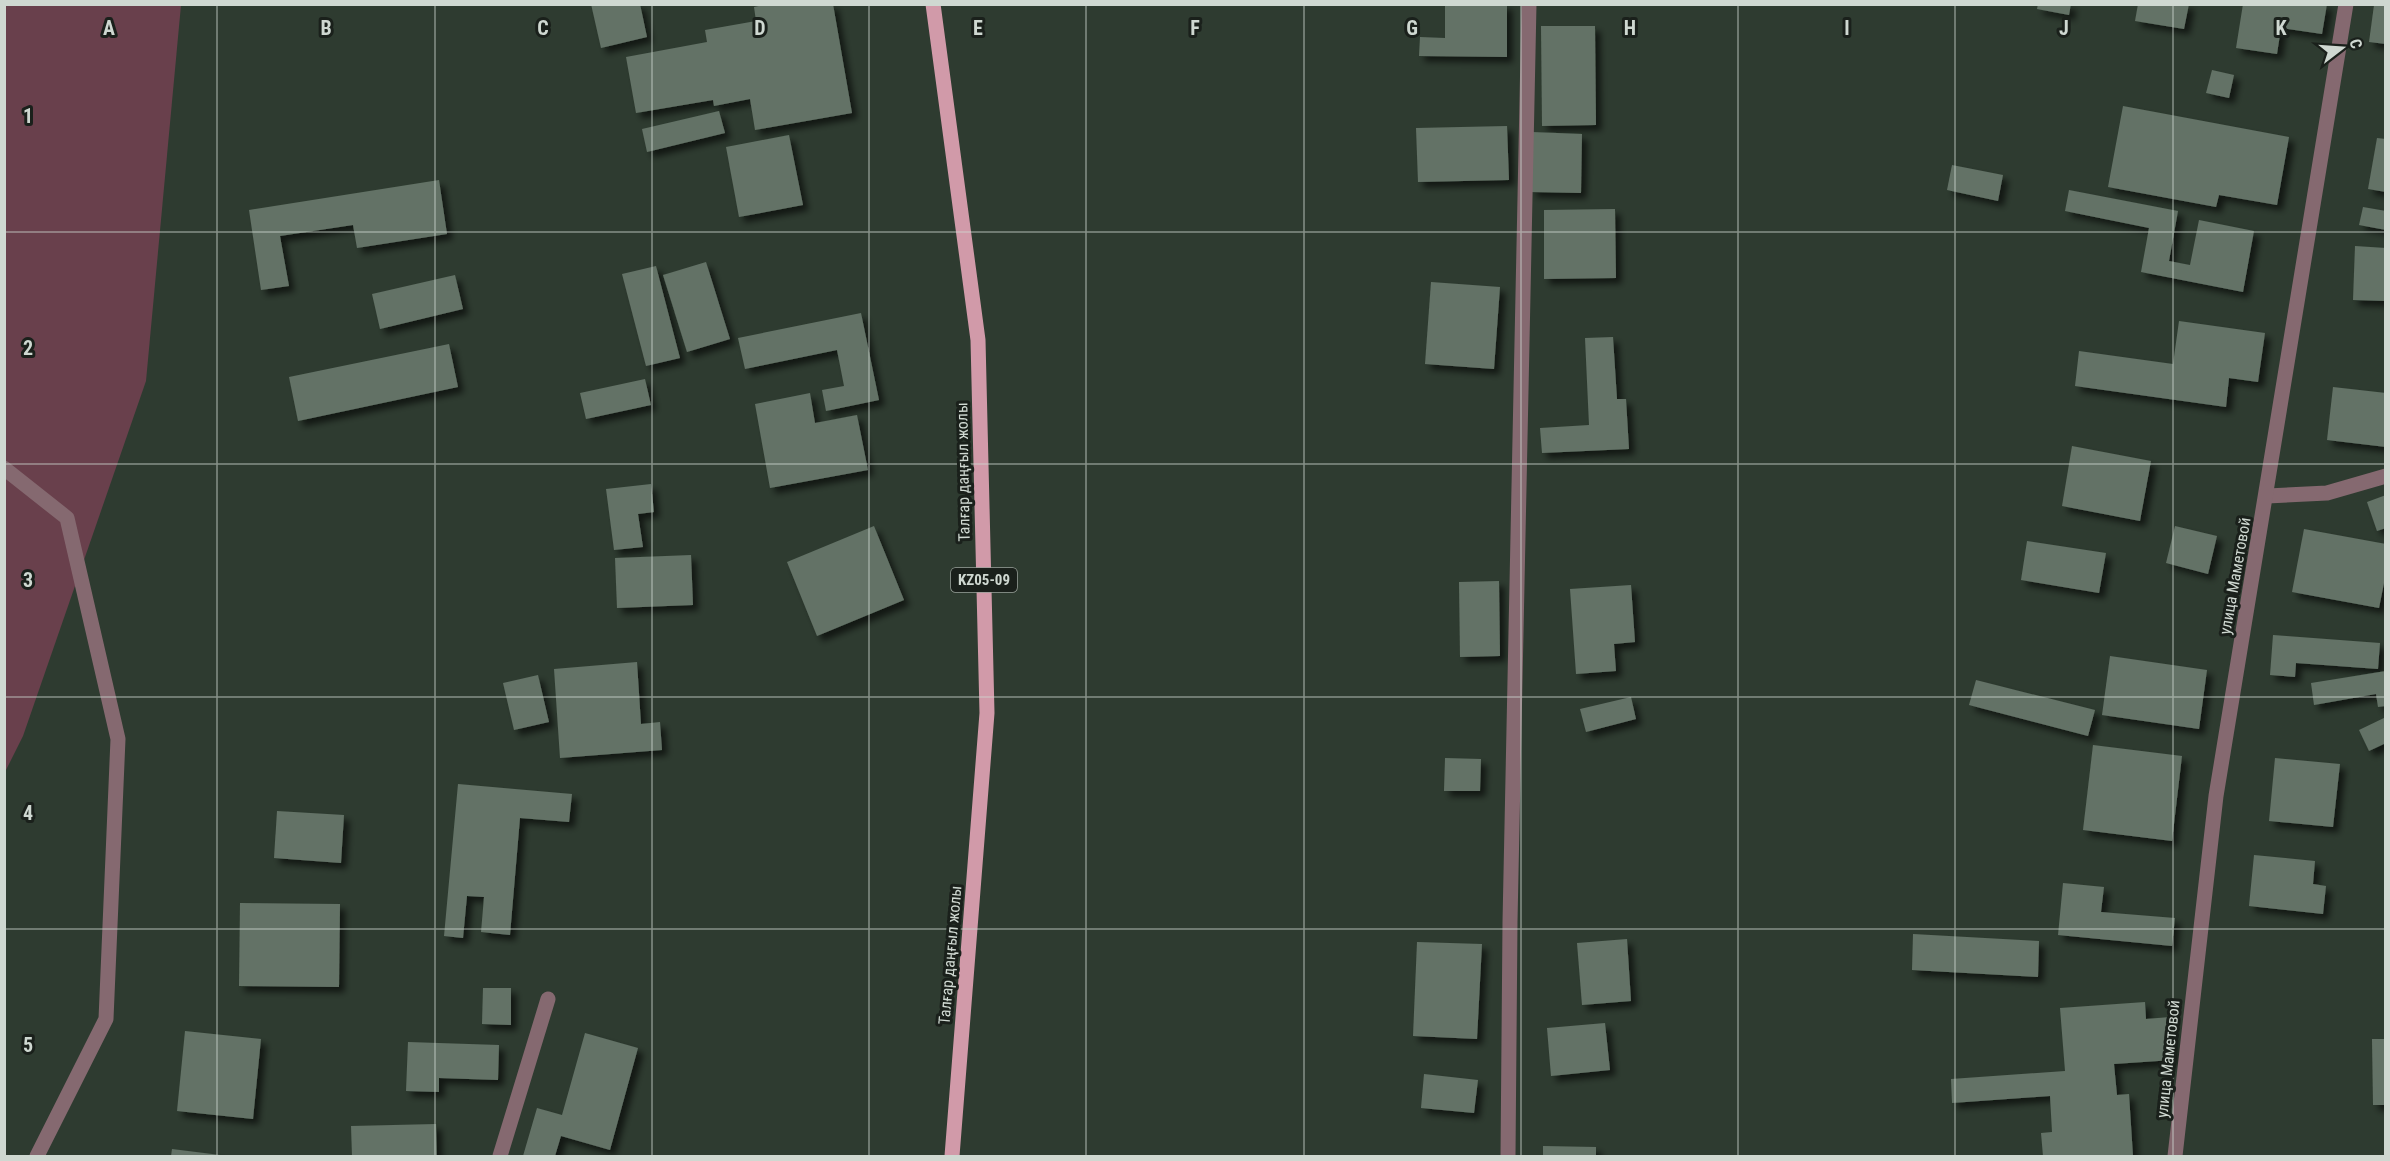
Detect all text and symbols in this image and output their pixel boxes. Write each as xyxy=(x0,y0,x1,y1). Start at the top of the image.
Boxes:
text: A xyxy=(103,16,115,40)
text: B xyxy=(320,16,332,40)
text: C xyxy=(537,16,549,40)
text: D xyxy=(754,16,766,40)
text: E xyxy=(973,16,983,40)
text: F xyxy=(1190,16,1200,40)
text: G xyxy=(1406,16,1418,40)
text: H xyxy=(1624,16,1636,40)
text: I xyxy=(1844,16,1850,40)
text: J xyxy=(2059,16,2069,40)
text: K xyxy=(2275,16,2287,40)
north arrow xyxy=(2312,18,2372,78)
text: С xyxy=(2345,37,2366,51)
text: 1 xyxy=(23,104,33,128)
text: 2 xyxy=(23,336,33,360)
street label: Талғар даңғыл жолы xyxy=(952,402,974,542)
street label: улица Маметовой xyxy=(2215,516,2255,636)
text: 3 xyxy=(23,568,33,592)
road number: KZ05-09 xyxy=(951,568,1017,592)
text: 4 xyxy=(23,801,33,825)
street label: Талғар даңғыл жолы xyxy=(934,885,966,1025)
street label: улица Маметовой xyxy=(2152,999,2184,1119)
text: 5 xyxy=(23,1033,33,1057)

